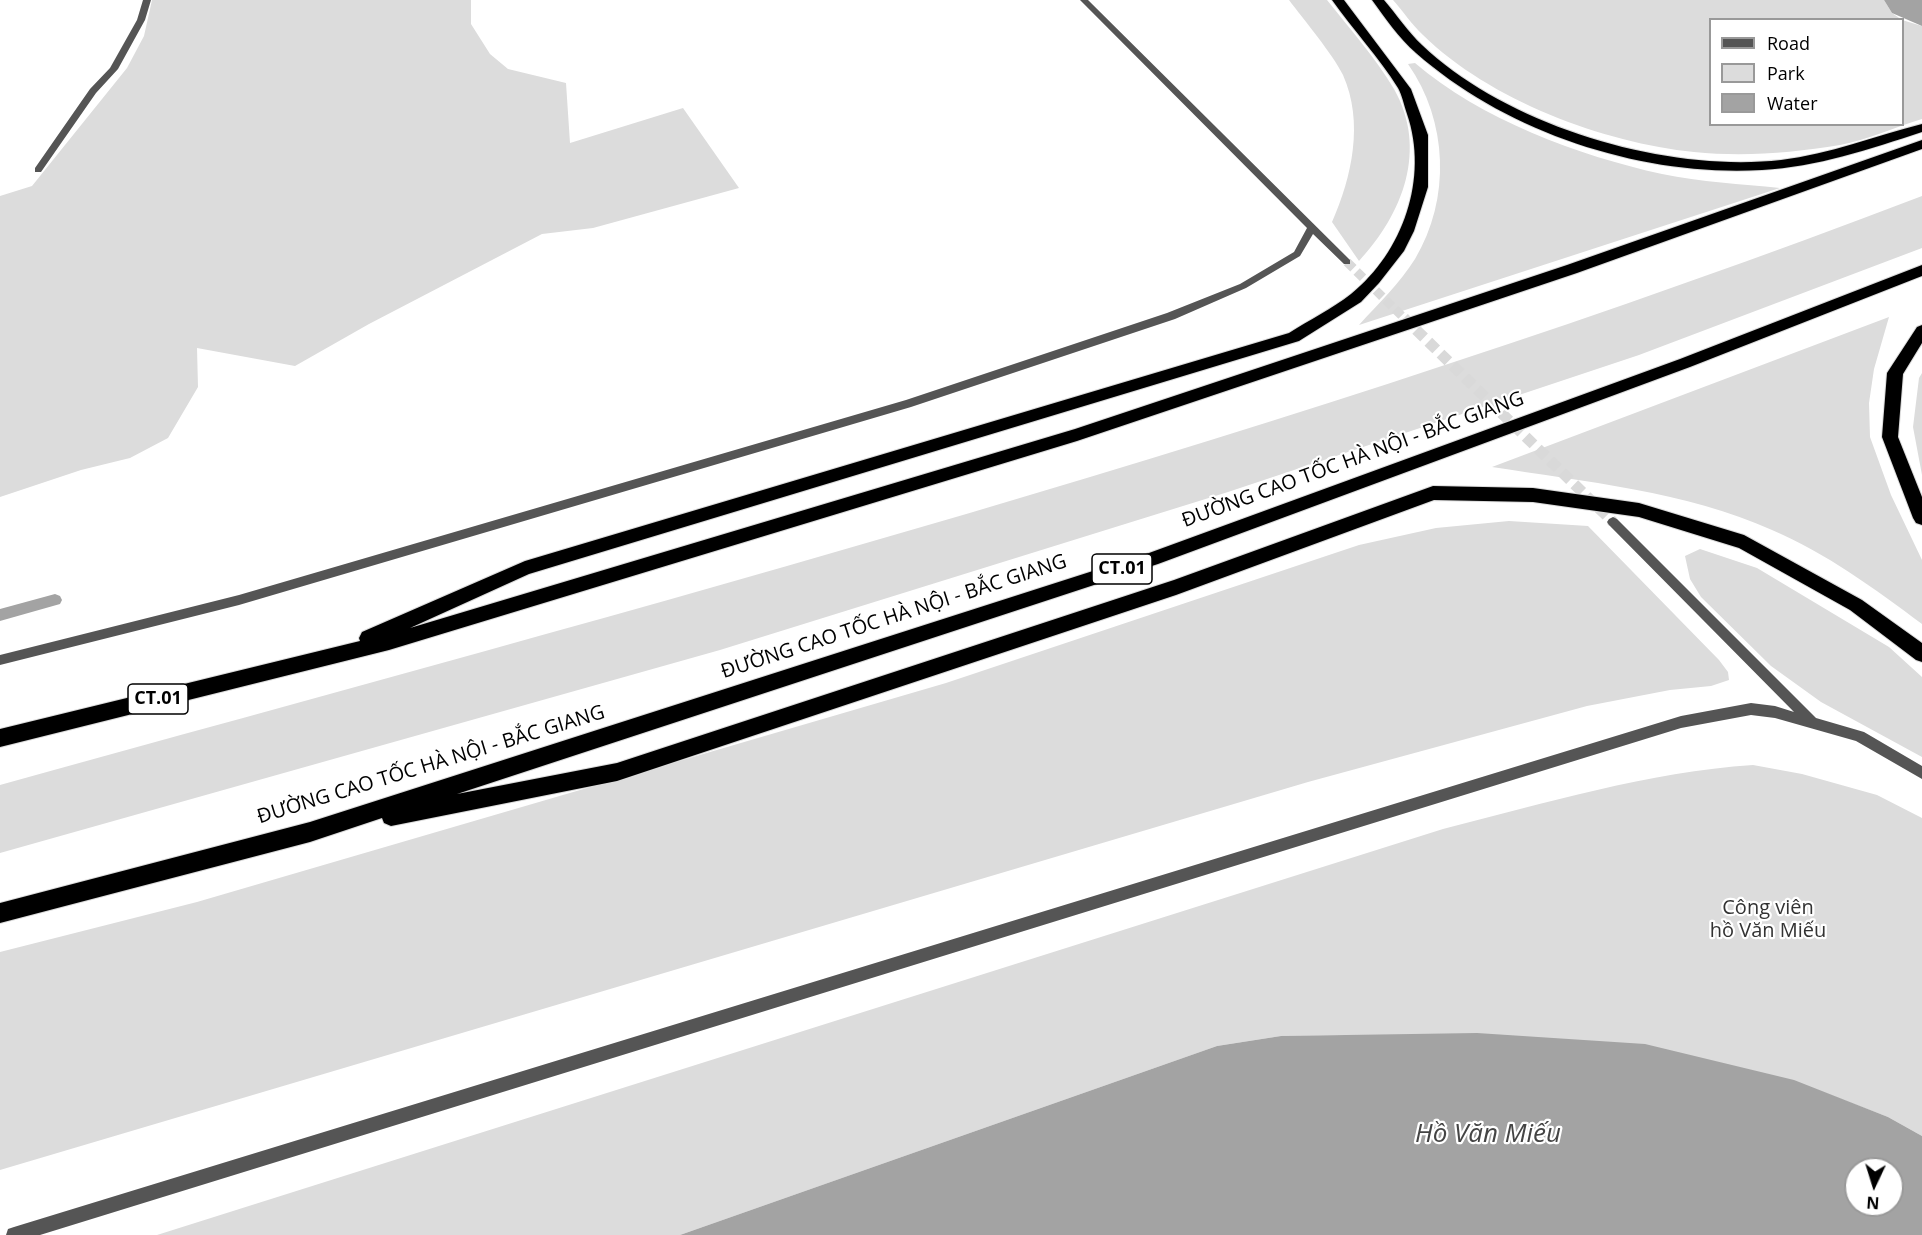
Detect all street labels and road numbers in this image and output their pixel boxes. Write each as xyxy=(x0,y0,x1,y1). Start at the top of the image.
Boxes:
street label: ĐƯỜNG CAO TỐC HÀ NỘI - BẮC GIANG xyxy=(1179,387,1527,533)
street label: ĐƯỜNG CAO TỐC HÀ NỘI - BẮC GIANG xyxy=(718,550,1070,684)
road number: CT.01 xyxy=(1092,554,1152,584)
road number: CT.01 xyxy=(128,684,188,714)
street label: ĐƯỜNG CAO TỐC HÀ NỘI - BẮC GIANG xyxy=(254,701,608,829)

